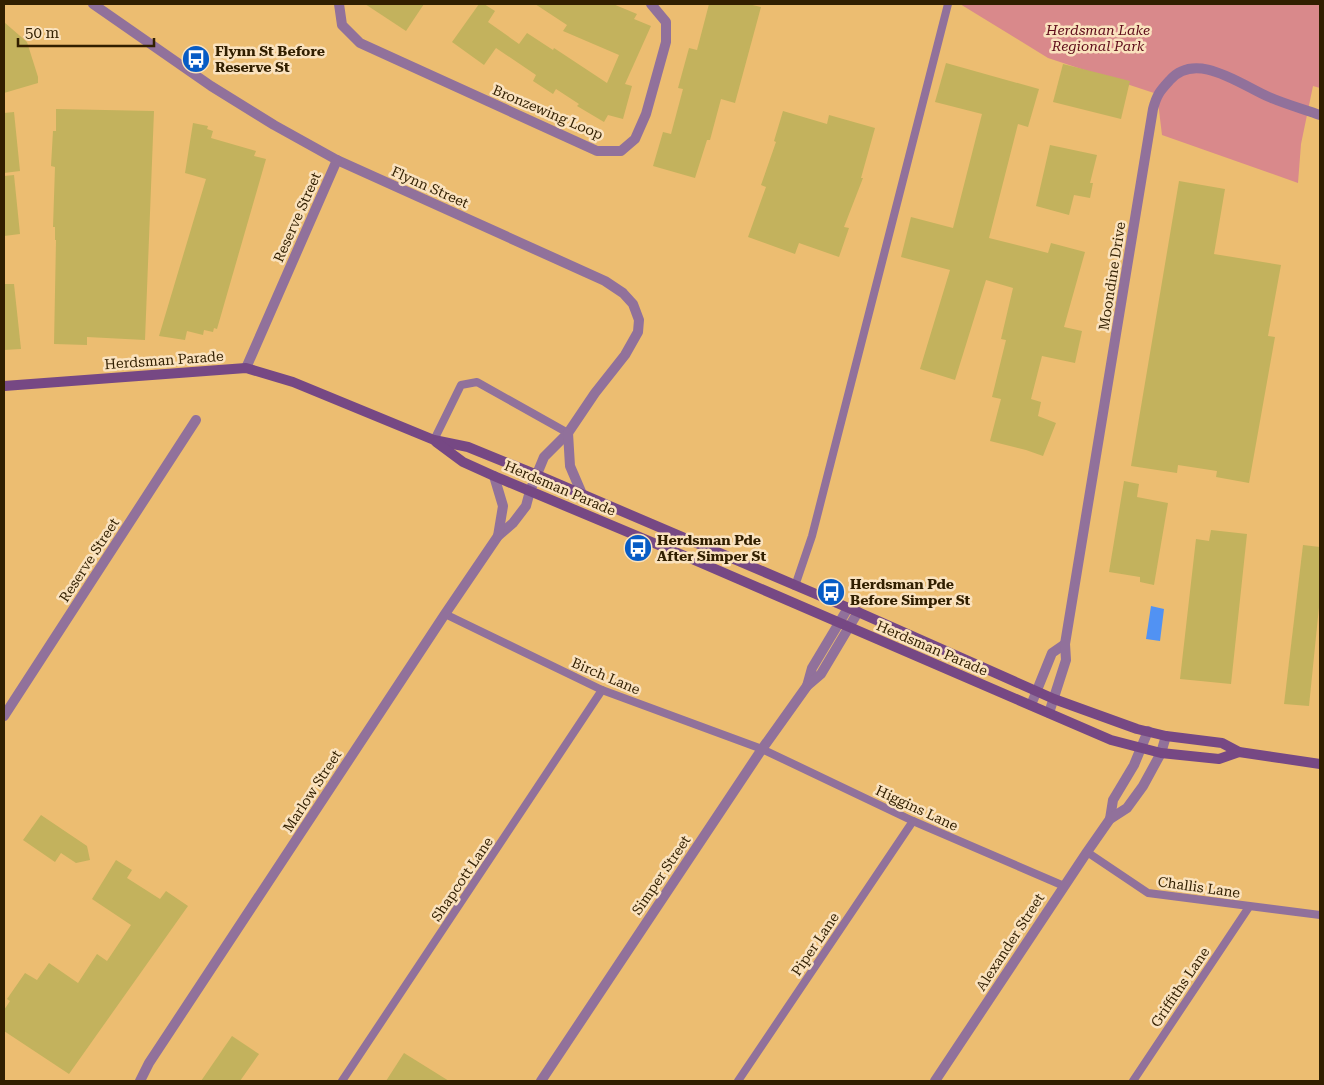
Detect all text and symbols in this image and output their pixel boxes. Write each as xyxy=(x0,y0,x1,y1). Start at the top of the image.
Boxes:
scale bar xyxy=(18,15,154,47)
park label: Herdsman Lake Regional Park xyxy=(1045,22,1150,54)
text: 50 m xyxy=(25,24,60,42)
place label: Flynn St Before Reserve St xyxy=(215,43,325,75)
bus stop icon: Flynn St Before Reserve St xyxy=(181,44,211,74)
street label: Bronzewing Loop xyxy=(490,82,606,142)
street label: Flynn Street xyxy=(389,163,471,211)
street label: Reserve Street xyxy=(270,170,324,264)
street label: Moondine Drive xyxy=(1096,220,1129,331)
street label: Herdsman Parade xyxy=(104,348,224,372)
street label: Herdsman Parade xyxy=(502,457,618,519)
street label: Reserve Street xyxy=(56,515,122,605)
place label: Herdsman Pde After Simper St xyxy=(657,532,766,564)
bus stop icon: Herdsman Pde After Simper St xyxy=(623,533,653,563)
place label: Herdsman Pde Before Simper St xyxy=(850,576,971,608)
bus stop icon: Herdsman Pde Before Simper St xyxy=(816,577,846,607)
street label: Herdsman Parade xyxy=(874,617,990,679)
street label: Birch Lane xyxy=(569,654,643,698)
street label: Marlow Street xyxy=(280,747,344,835)
street label: Higgins Lane xyxy=(873,782,961,834)
street label: Simper Street xyxy=(629,832,693,918)
street label: Shapcott Lane xyxy=(428,834,496,924)
street label: Challis Lane xyxy=(1157,873,1242,901)
street label: Alexander Street xyxy=(973,890,1047,994)
street label: Piper Lane xyxy=(788,909,842,979)
street label: Griffiths Lane xyxy=(1147,944,1213,1030)

